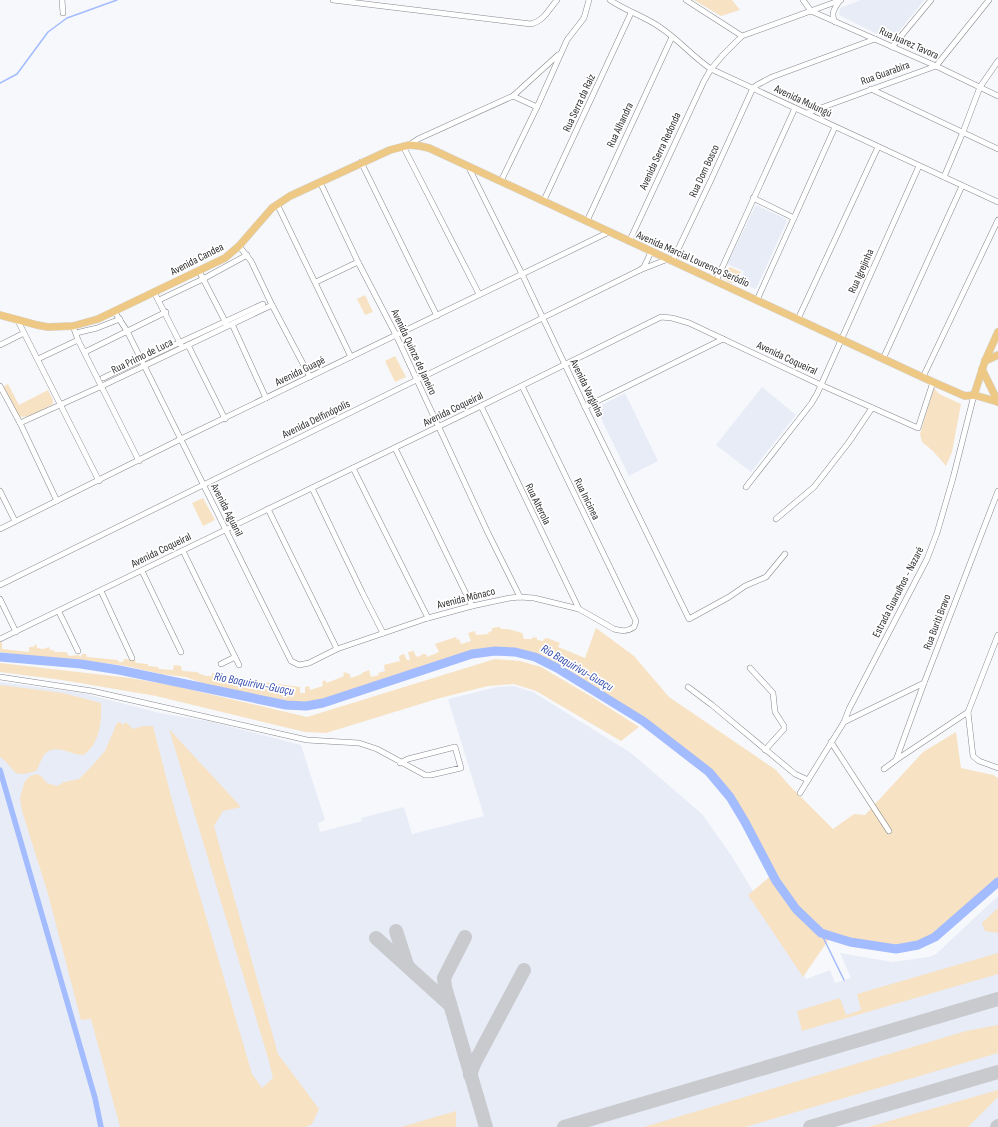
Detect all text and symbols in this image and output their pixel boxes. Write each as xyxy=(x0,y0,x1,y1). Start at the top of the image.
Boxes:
street label: Rua Juarez Tavora xyxy=(877,24,941,62)
street label: Rua Guarabira xyxy=(859,58,911,88)
street label: Rua Serra da Raiz xyxy=(560,72,598,134)
street label: Avenida Mulungú xyxy=(771,82,834,120)
street label: Rua Alhandra xyxy=(604,100,636,150)
street label: Avenida Serra Redonda xyxy=(636,110,684,193)
street label: Rua Dom Bosco xyxy=(686,142,722,199)
street label: Avenida Marcial Lourenço Seródio xyxy=(633,228,752,290)
street label: Avenida Candea xyxy=(167,240,226,278)
street label: Rua Igrejinha xyxy=(845,247,877,295)
street label: Avenida Quinze de Janeiro xyxy=(388,306,440,397)
street label: Rua Primo de Luca xyxy=(109,336,175,376)
street label: Avenida Coqueiral xyxy=(754,338,819,378)
street label: Avenida Guapé xyxy=(272,353,327,389)
street label: Avenida Varginha xyxy=(567,356,606,419)
street label: Avenida Coqueiral xyxy=(420,389,485,430)
street label: Avenida Delfinópolis xyxy=(279,397,352,441)
street label: Rua Inicinea xyxy=(571,476,603,522)
street label: Avenida Aguanil xyxy=(208,481,246,539)
street label: Rua Alterola xyxy=(522,481,554,527)
street label: Avenida Coqueiral xyxy=(128,530,193,571)
street label: Estrada Guarulhos - Nazaré xyxy=(870,545,926,639)
street label: Avenida Mônaco xyxy=(435,584,497,612)
street label: Rua Buriti Bravo xyxy=(920,592,954,652)
water label: Rio Baquirivu-Guaçu xyxy=(538,641,616,695)
water label: Rio Baquirivu-Guaçu xyxy=(213,669,295,699)

